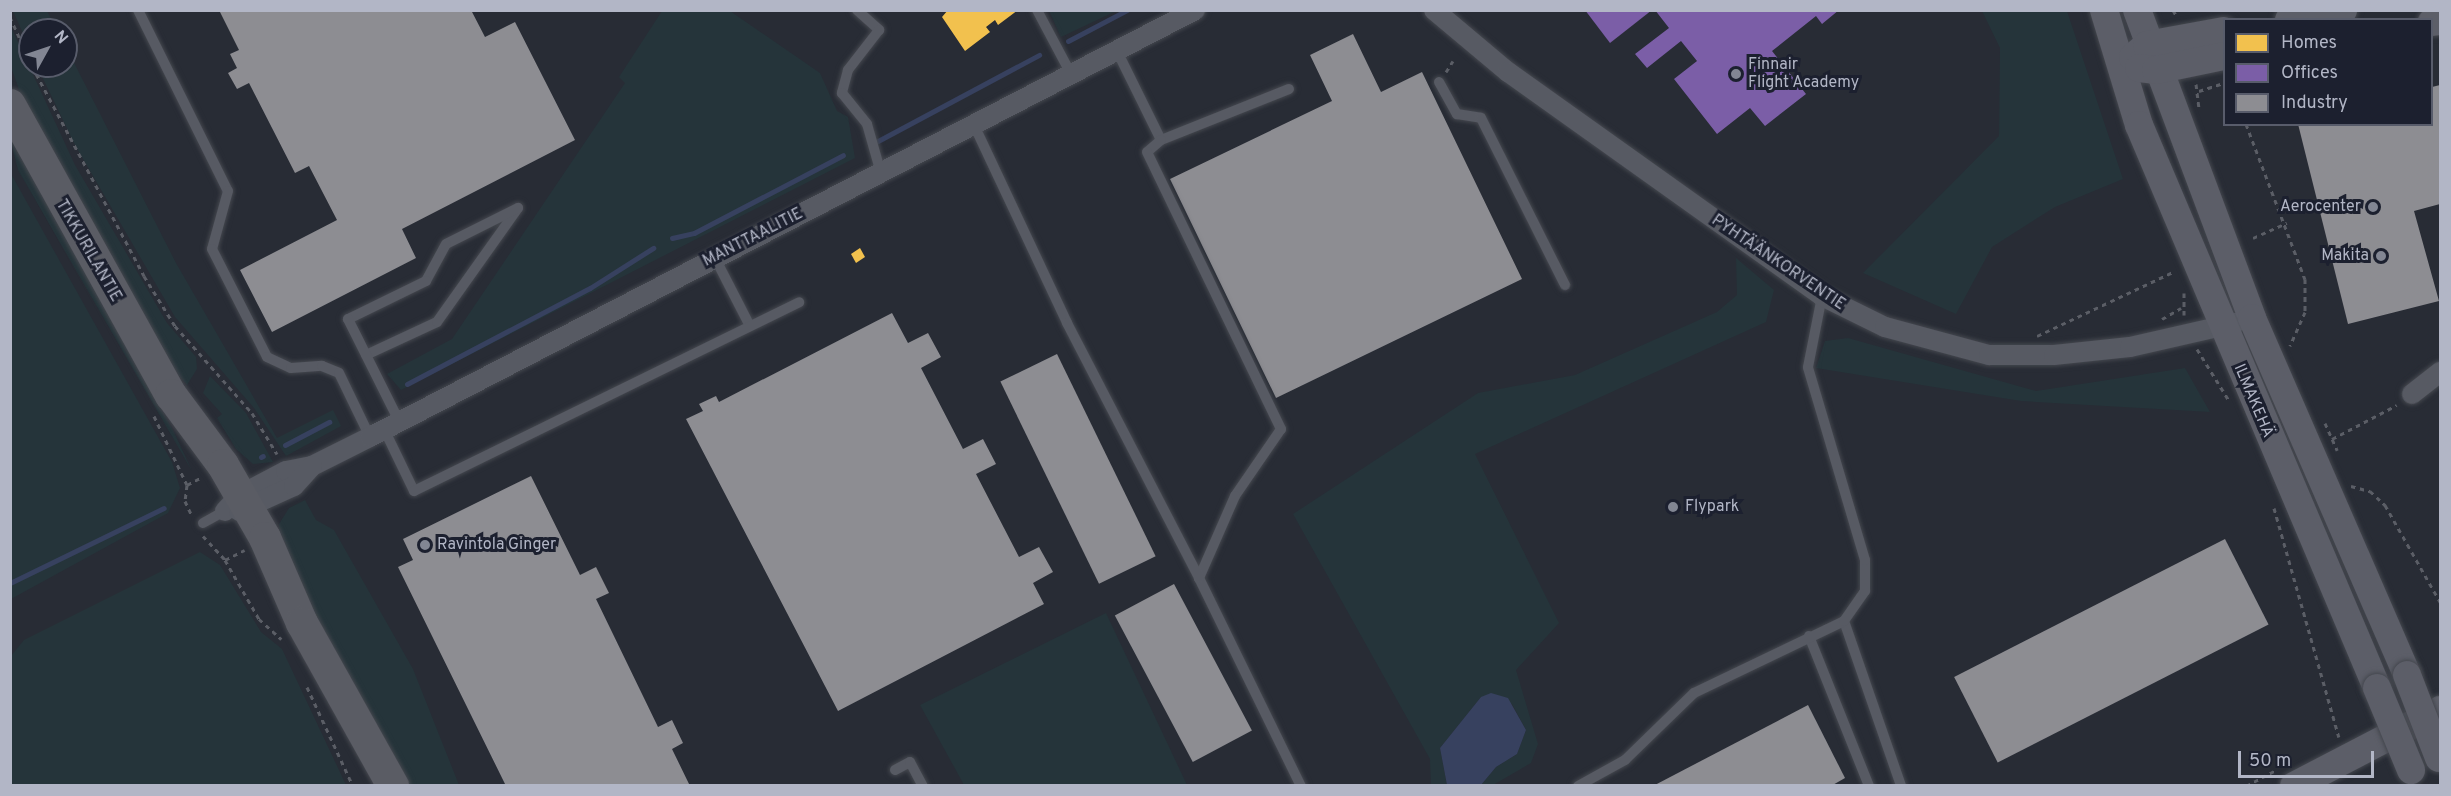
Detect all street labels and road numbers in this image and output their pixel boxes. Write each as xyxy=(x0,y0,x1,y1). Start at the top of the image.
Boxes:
street label: TIKKURILANTIE xyxy=(51,196,125,306)
street label: MANTTAALITIE xyxy=(700,205,806,271)
street label: PYHTÄÄNKORVENTIE xyxy=(1708,211,1848,315)
street label: ILMAKEHÄ xyxy=(2229,361,2277,441)

